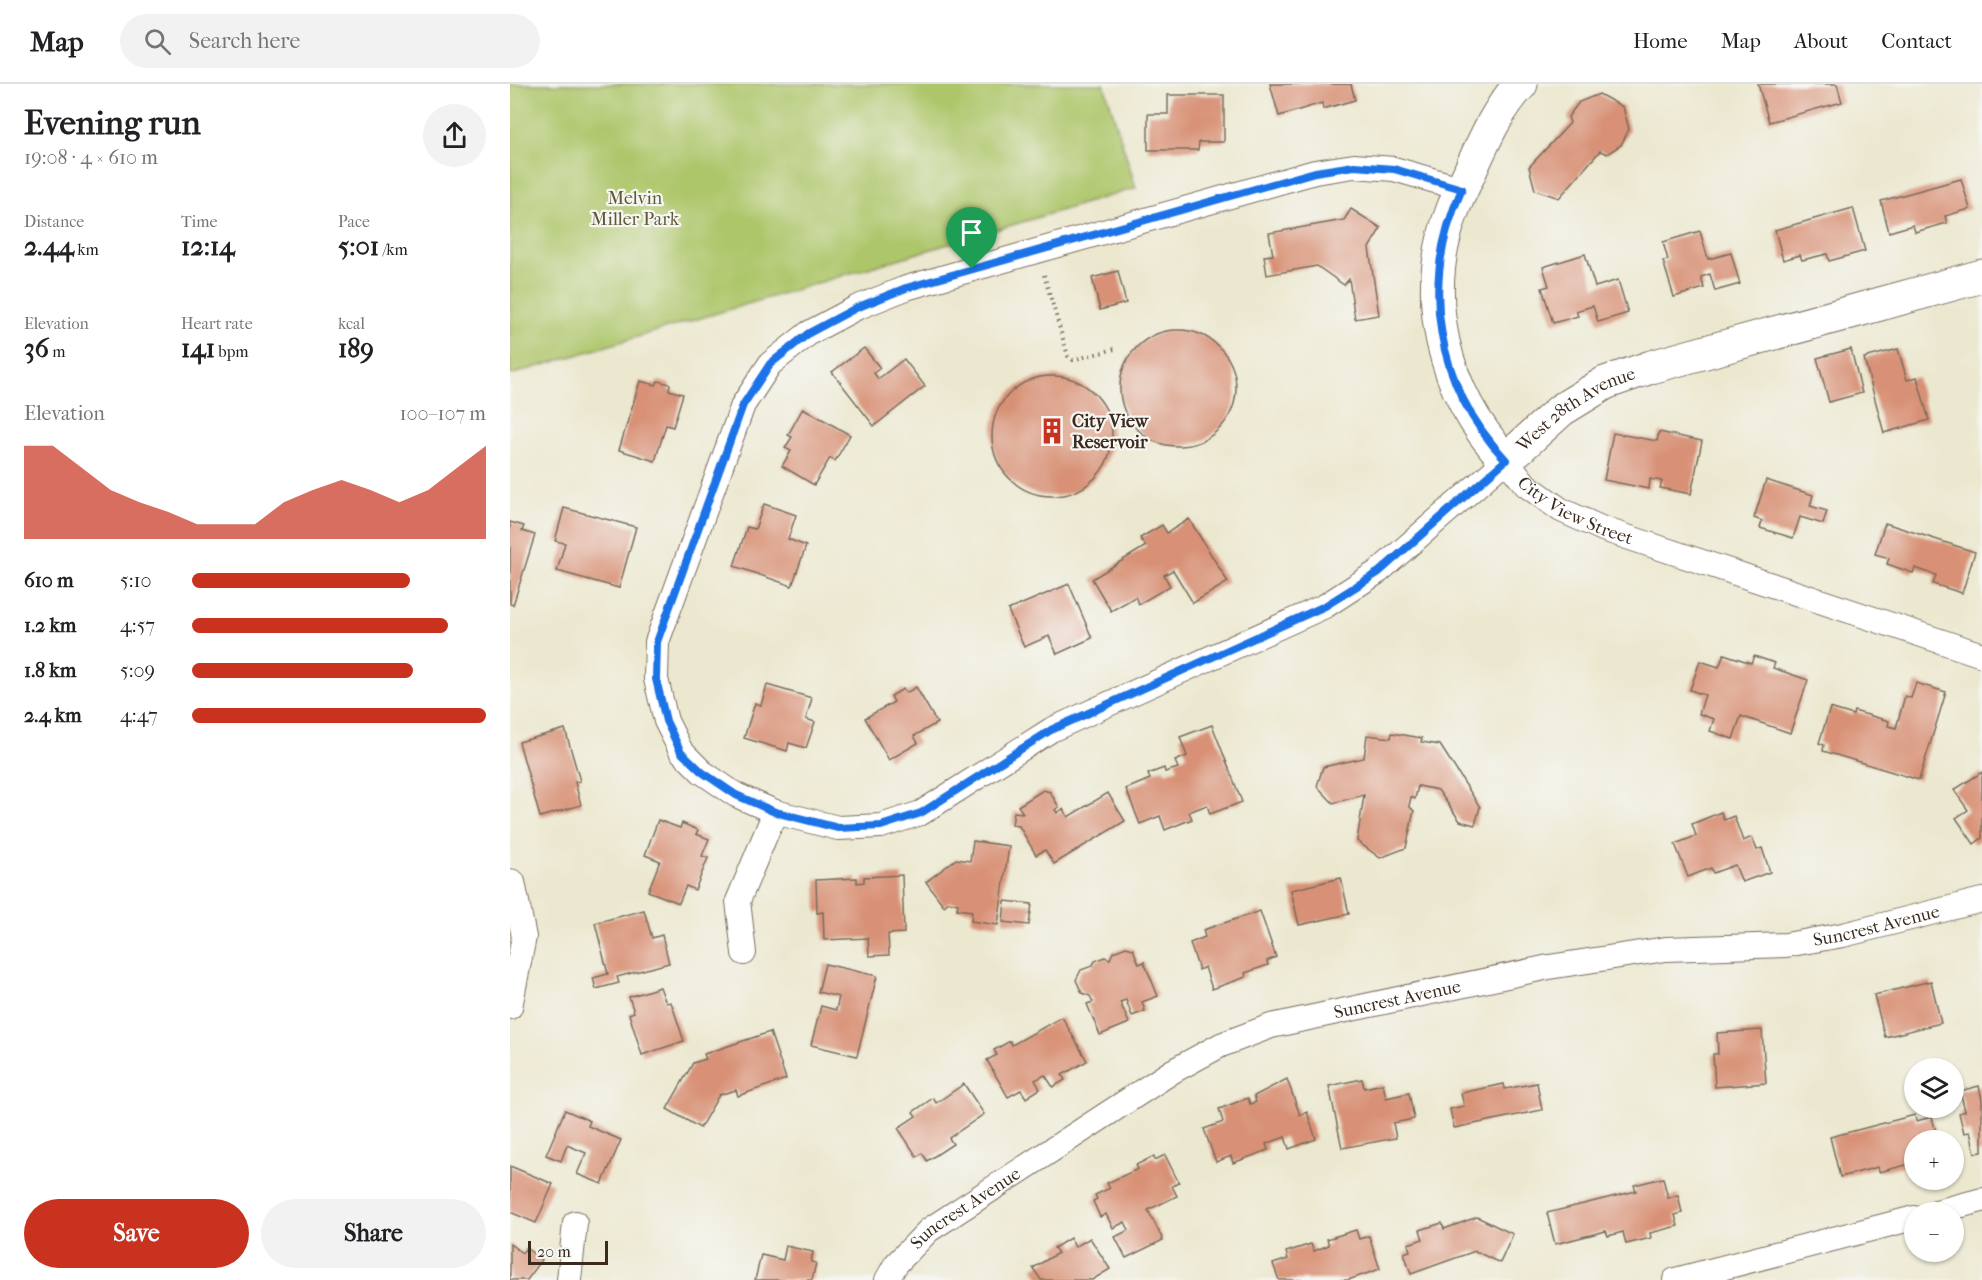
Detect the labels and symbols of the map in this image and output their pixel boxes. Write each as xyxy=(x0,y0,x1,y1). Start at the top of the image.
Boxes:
park label: Melvin Miller Park xyxy=(591,188,680,230)
pin xyxy=(946,207,997,269)
street label: West 28th Avenue xyxy=(1511,363,1638,456)
place label: City View Reservoir xyxy=(1072,411,1150,453)
building icon: City View Reservoir xyxy=(1037,416,1067,446)
street label: City View Street xyxy=(1513,473,1636,549)
street label: Suncrest Avenue xyxy=(1811,901,1942,951)
street label: Suncrest Avenue xyxy=(1332,976,1463,1023)
street label: Suncrest Avenue xyxy=(906,1163,1024,1253)
scale bar xyxy=(528,1238,608,1266)

